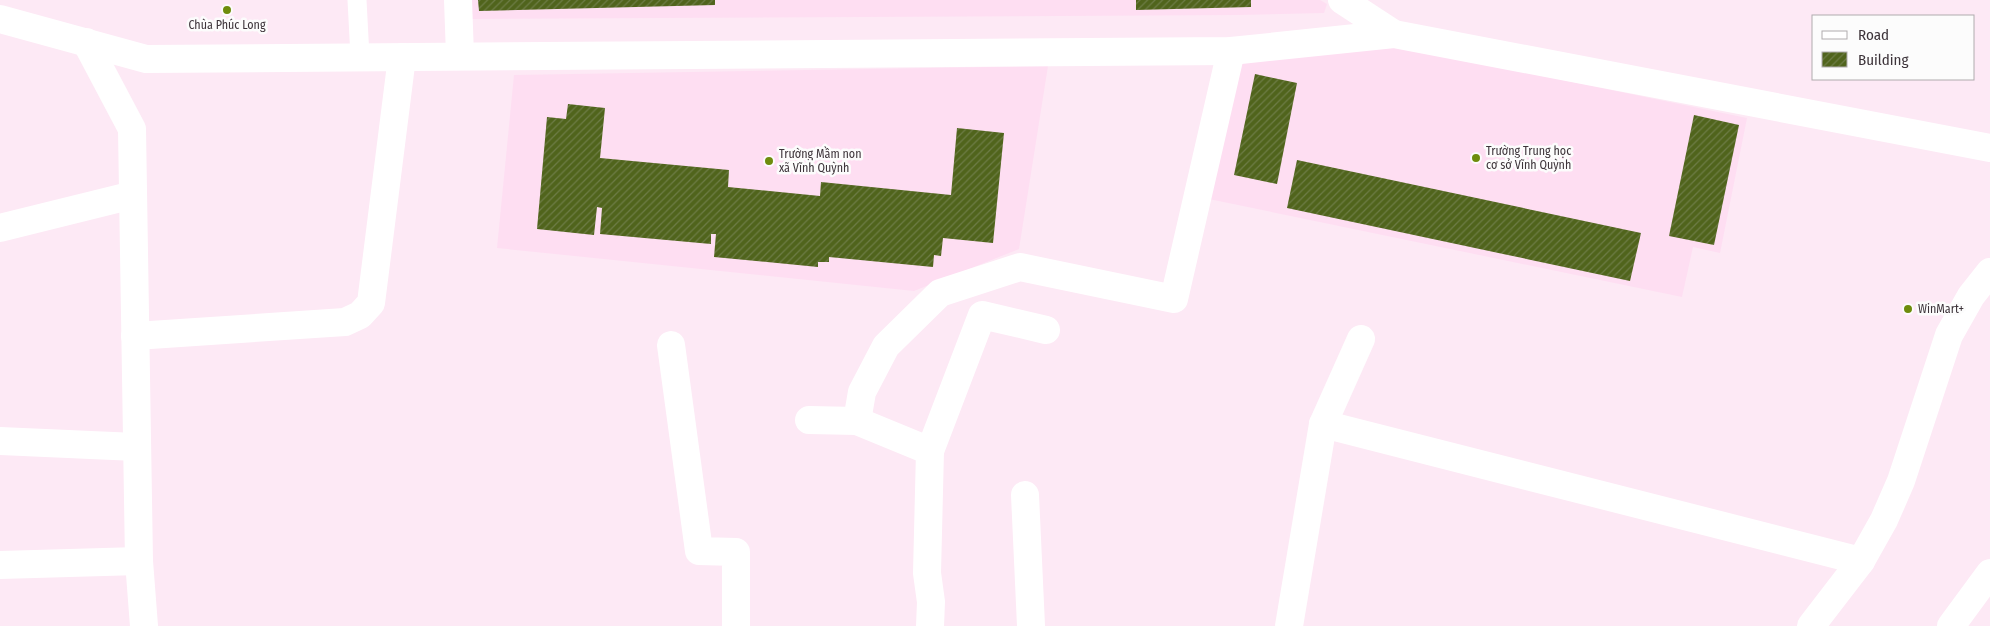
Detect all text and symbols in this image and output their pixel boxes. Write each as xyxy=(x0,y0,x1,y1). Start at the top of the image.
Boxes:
marker: Chùa Phúc Long xyxy=(221,4,233,16)
legend xyxy=(1812,15,1975,80)
place label: Chùa Phúc Long xyxy=(188,18,266,32)
text: Road xyxy=(1858,26,1889,44)
text: Building xyxy=(1858,51,1909,69)
place label: Trường Trung học cơ sở Vĩnh Quỳnh xyxy=(1486,144,1571,172)
place label: Trường Mầm non xã Vĩnh Quỳnh xyxy=(779,146,861,175)
marker: Trường Trung học cơ sở Vĩnh Quỳnh xyxy=(1470,152,1482,164)
marker: Trường Mầm non xã Vĩnh Quỳnh xyxy=(763,155,775,167)
place label: WinMart+ xyxy=(1918,302,1964,316)
marker: WinMart+ xyxy=(1902,303,1914,315)

